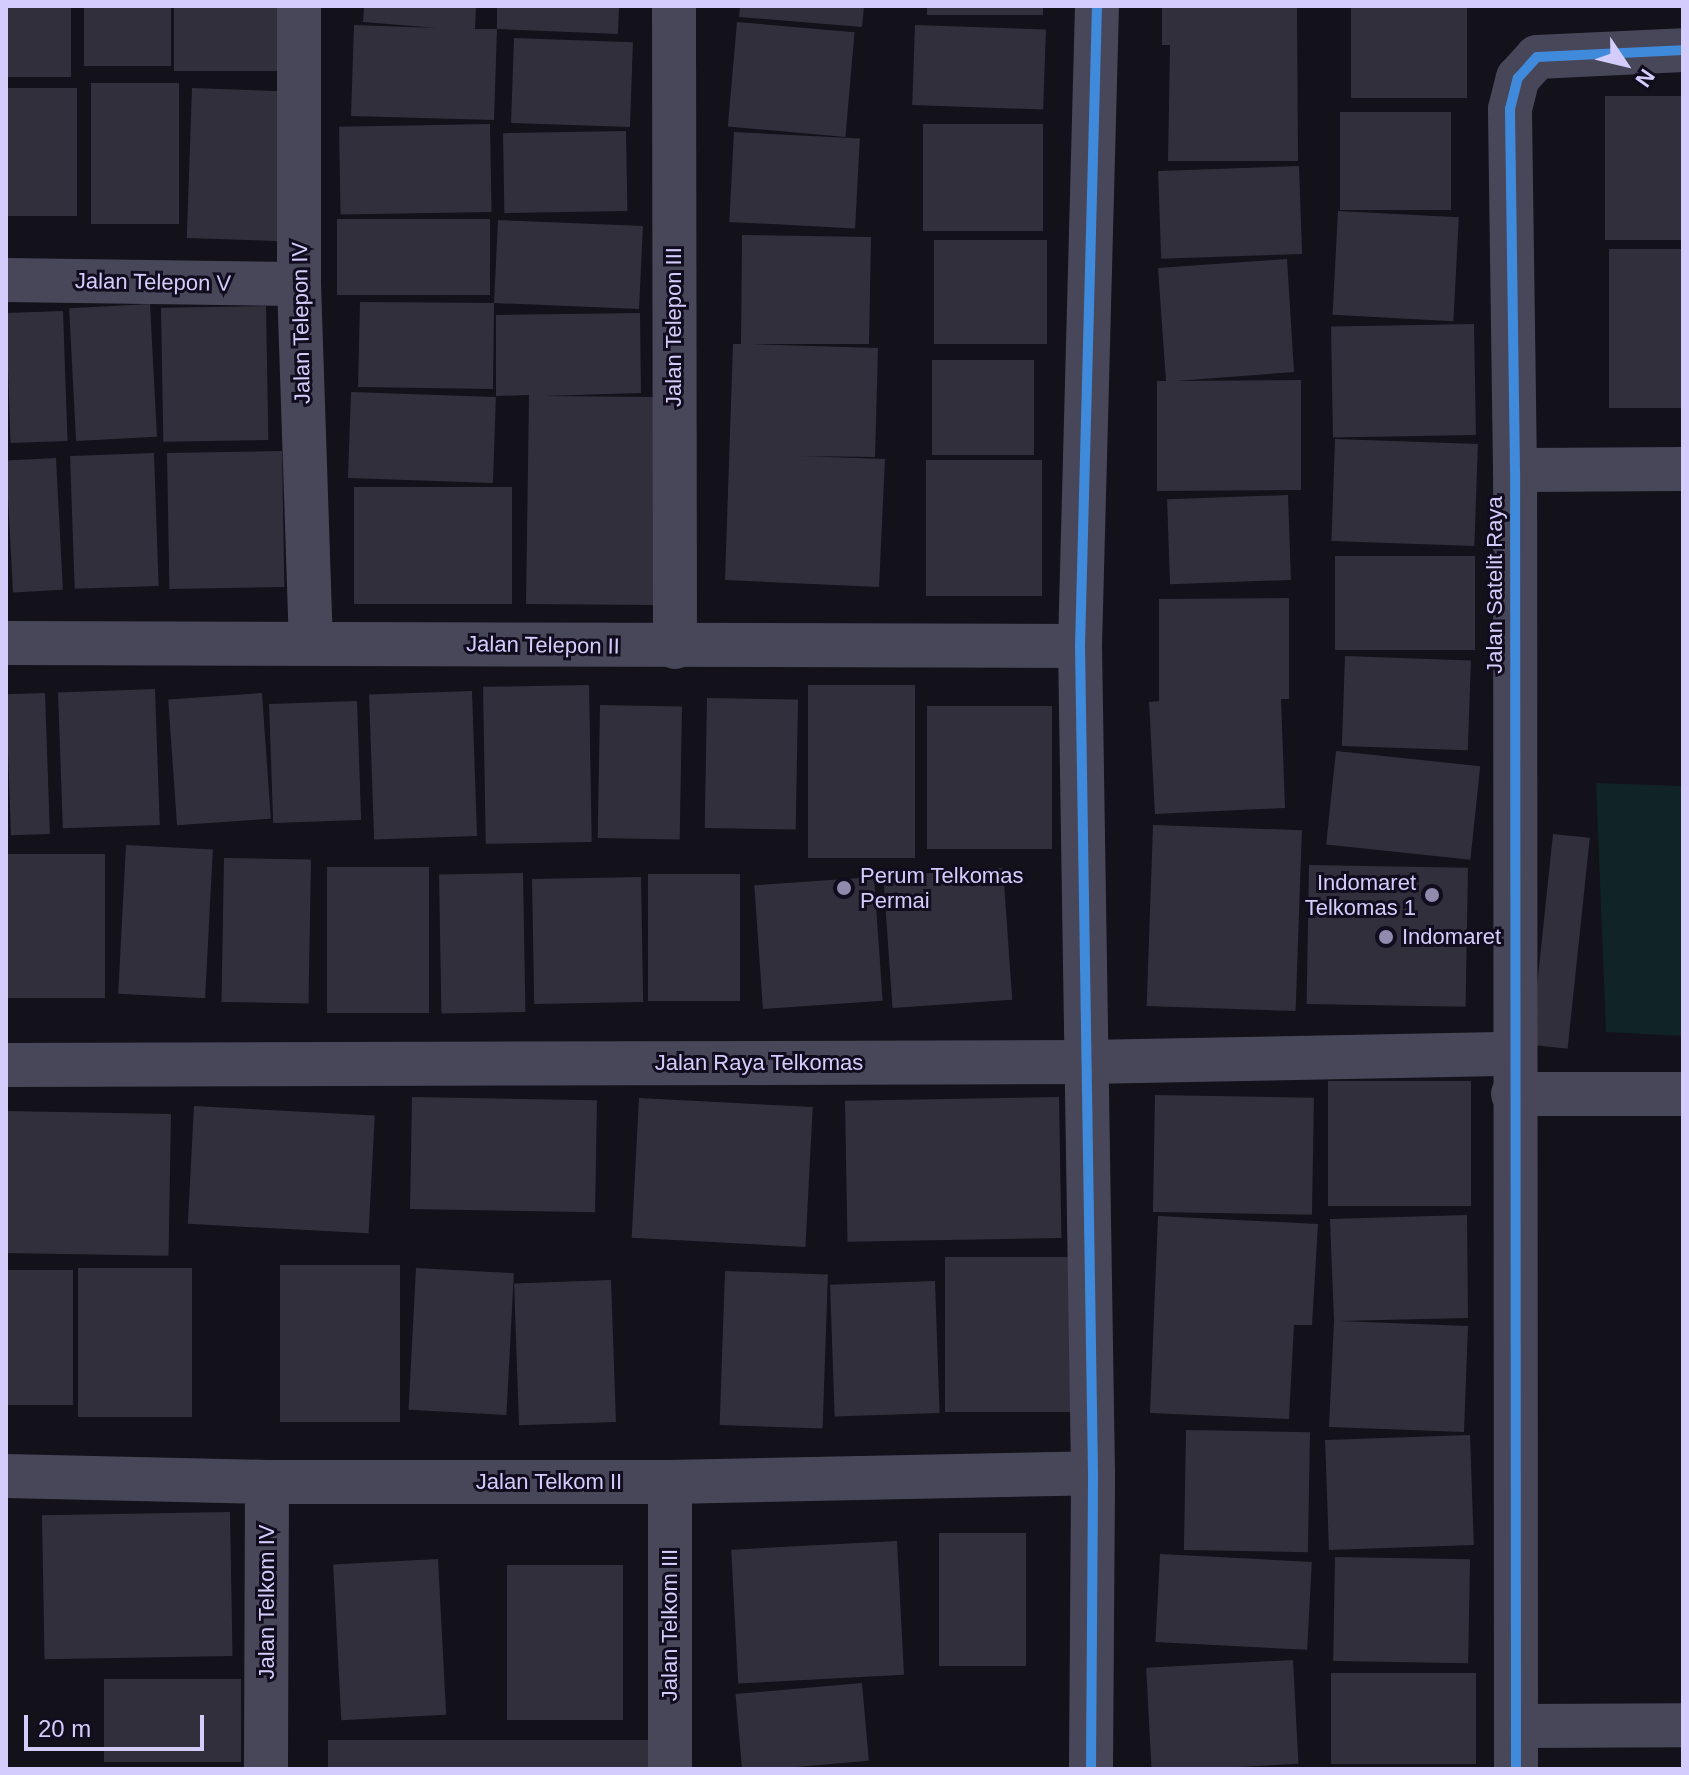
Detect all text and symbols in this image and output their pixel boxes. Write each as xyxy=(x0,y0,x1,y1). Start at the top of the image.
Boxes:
north arrow xyxy=(1585,24,1665,104)
text: N xyxy=(1630,64,1660,92)
street label: Jalan Telepon IV xyxy=(286,241,316,405)
street label: Jalan Telepon III xyxy=(661,247,687,407)
street label: Jalan Telepon V xyxy=(75,267,231,297)
street label: Jalan Satelit Raya xyxy=(1482,496,1508,674)
street label: Jalan Telepon II xyxy=(466,630,620,660)
place label: Perum Telkomas Permai xyxy=(860,862,1024,914)
place label: Indomaret Telkomas 1 xyxy=(1305,869,1416,920)
marker: Perum Telkomas Permai xyxy=(835,879,853,897)
marker: Indomaret Telkomas 1 xyxy=(1423,886,1441,904)
place label: Indomaret xyxy=(1402,924,1501,950)
marker: Indomaret xyxy=(1377,928,1395,946)
street label: Jalan Raya Telkomas xyxy=(654,1050,864,1076)
street label: Jalan Telkom II xyxy=(476,1469,622,1495)
street label: Jalan Telkom IV xyxy=(254,1524,280,1680)
street label: Jalan Telkom III xyxy=(657,1549,683,1701)
scale bar xyxy=(28,1699,208,1749)
text: 20 m xyxy=(38,1715,91,1742)

